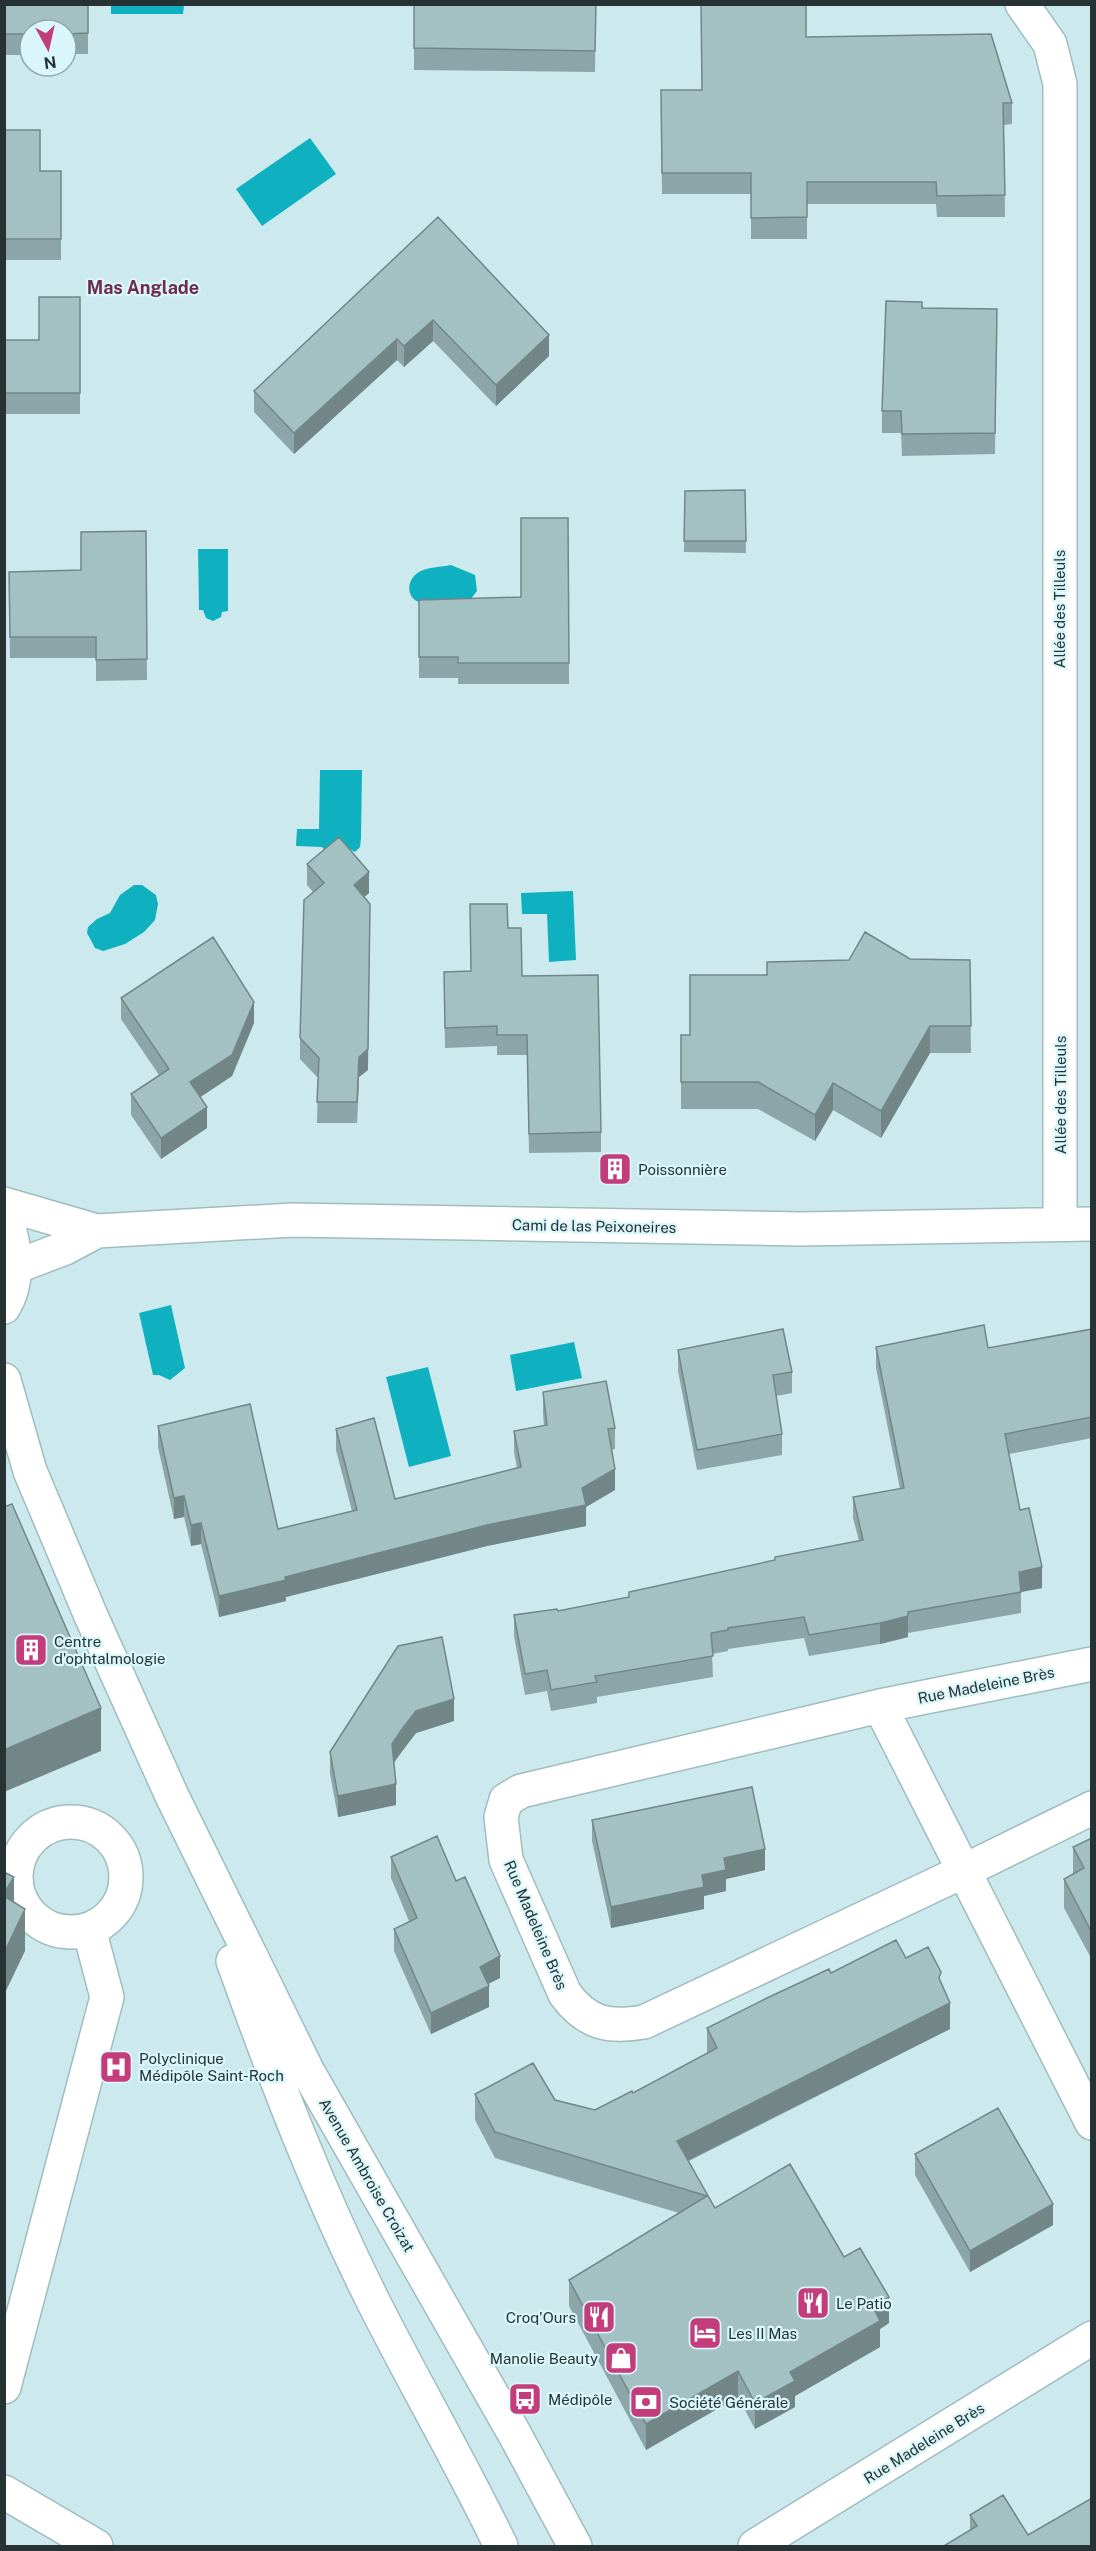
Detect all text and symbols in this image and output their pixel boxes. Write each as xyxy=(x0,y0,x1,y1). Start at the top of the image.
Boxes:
north arrow xyxy=(18,18,78,78)
text: N xyxy=(42,52,58,73)
district label: Mas Anglade xyxy=(87,277,199,298)
street label: Allée des Tilleuls xyxy=(1051,550,1068,668)
street label: Allée des Tilleuls xyxy=(1052,1036,1069,1154)
building icon: Poissonnière xyxy=(597,1151,633,1187)
place label: Poissonnière xyxy=(638,1161,727,1178)
street label: Cami de las Peixoneires xyxy=(512,1216,676,1236)
building icon: Centre d'ophtalmologie xyxy=(13,1632,49,1668)
place label: Centre d'ophtalmologie xyxy=(54,1633,166,1667)
street label: Rue Madeleine Brès xyxy=(916,1663,1056,1707)
street label: Rue Madeleine Brès xyxy=(501,1858,571,1992)
hospital icon: Polyclinique Médipôle Saint-Roch xyxy=(98,2049,134,2085)
place label: Polyclinique Médipôle Saint-Roch xyxy=(139,2050,284,2084)
street label: Avenue Ambroise Croizat xyxy=(316,2095,418,2255)
restaurant icon: Le Patio xyxy=(795,2285,831,2321)
place label: Le Patio xyxy=(836,2295,892,2312)
restaurant icon: Croq'Ours xyxy=(581,2299,617,2335)
place label: Croq'Ours xyxy=(506,2309,576,2326)
hotel icon: Les II Mas xyxy=(687,2315,723,2351)
place label: Les II Mas xyxy=(728,2325,797,2342)
shop icon: Manolie Beauty xyxy=(603,2340,639,2376)
place label: Manolie Beauty xyxy=(490,2350,598,2367)
bus stop icon: Médipôle xyxy=(507,2381,543,2417)
bank icon: Société Générale xyxy=(628,2384,664,2420)
place label: Médipôle xyxy=(548,2391,613,2408)
place label: Société Générale xyxy=(669,2394,788,2411)
street label: Rue Madeleine Brès xyxy=(861,2399,987,2487)

